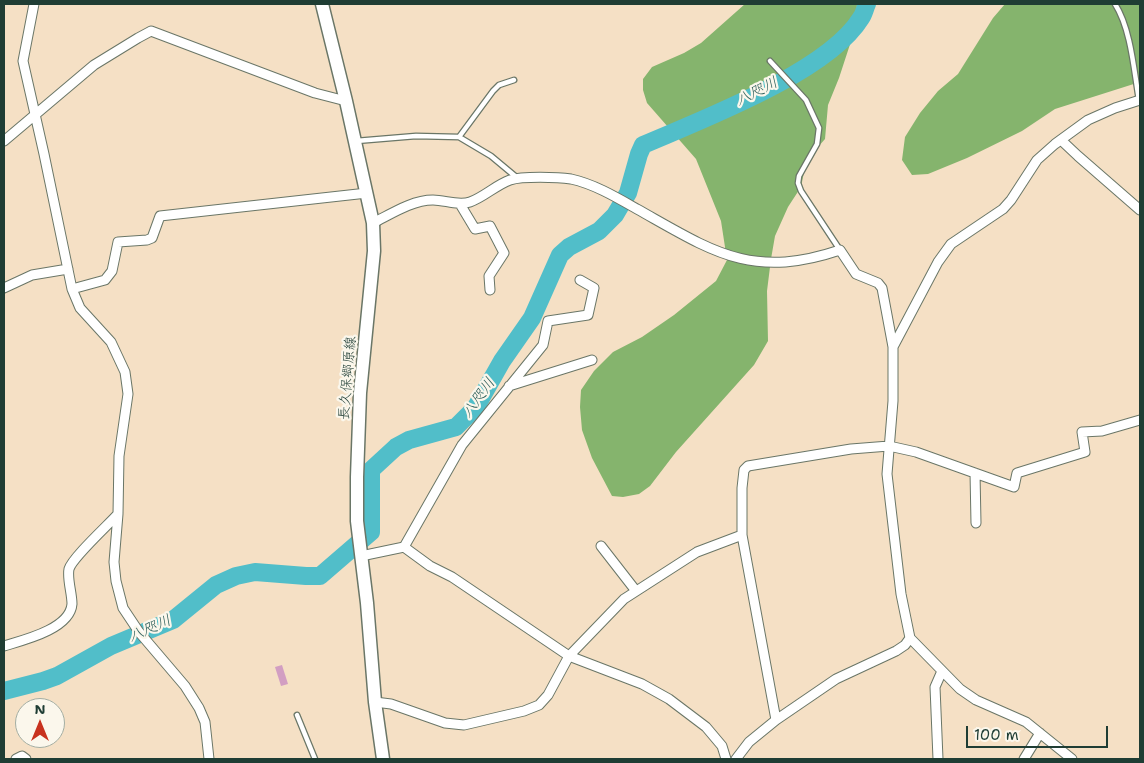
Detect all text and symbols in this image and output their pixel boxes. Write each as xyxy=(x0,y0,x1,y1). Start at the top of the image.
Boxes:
water label: 八咫川 xyxy=(733,74,781,110)
street label: 長久保郷原線 xyxy=(336,335,360,421)
water label: 八咫川 xyxy=(458,375,500,421)
water label: 八咫川 xyxy=(126,612,174,646)
north arrow xyxy=(15,698,65,748)
text: N xyxy=(34,700,46,718)
scale bar xyxy=(969,716,1112,748)
text: 100 m xyxy=(974,725,1019,745)

